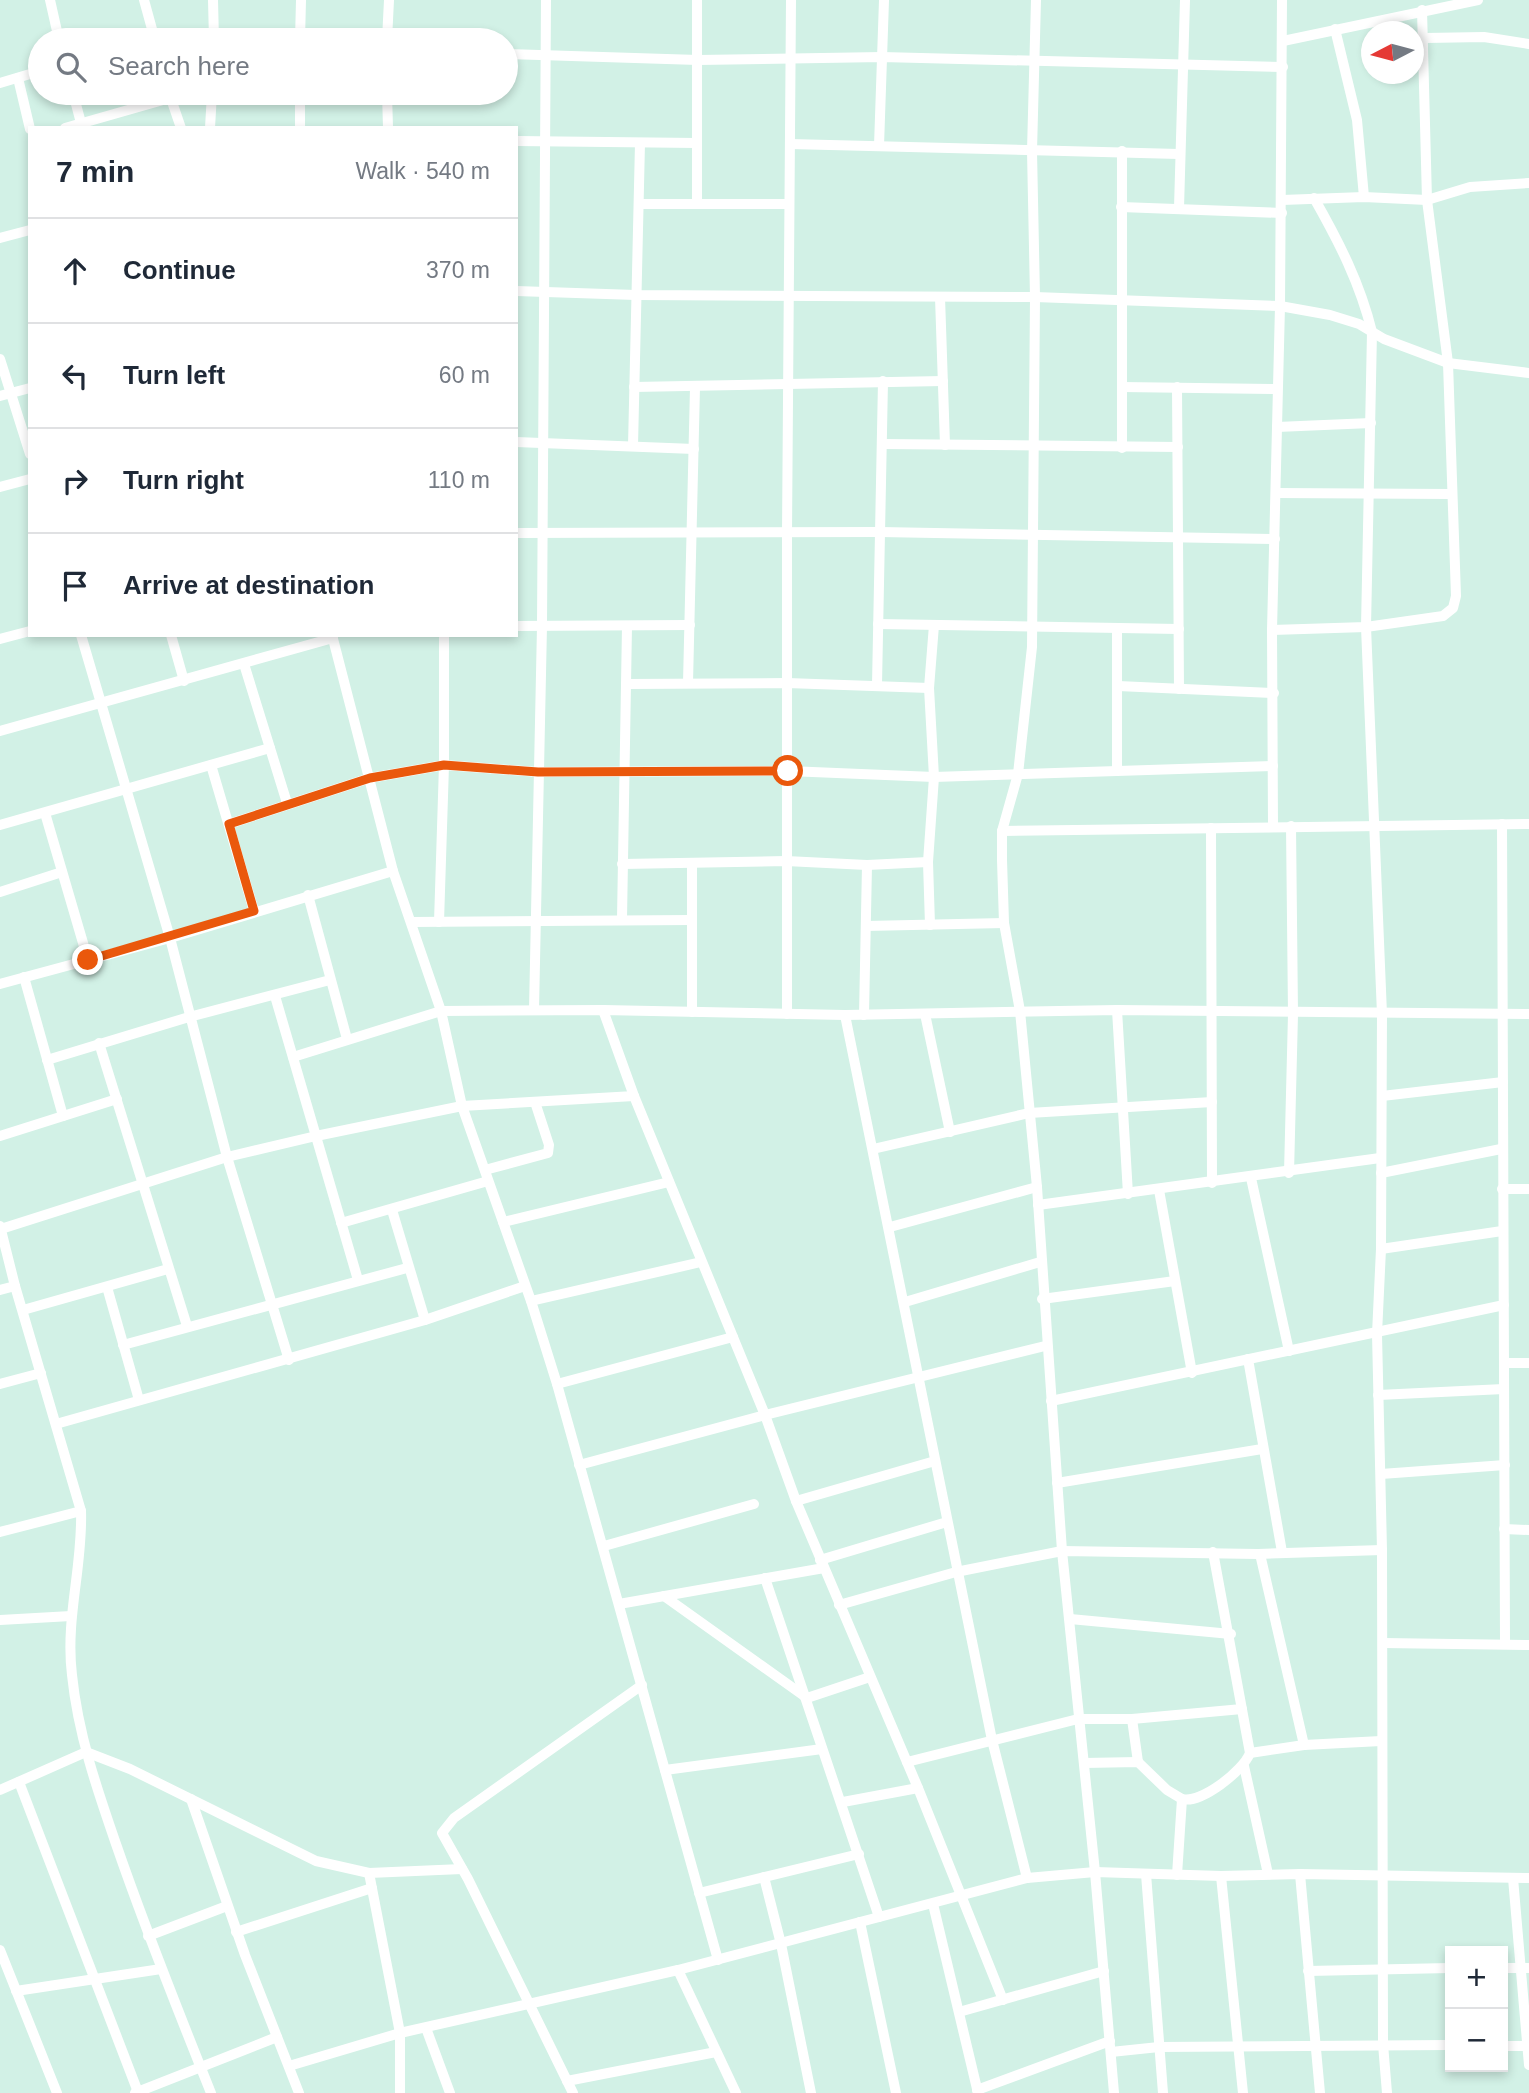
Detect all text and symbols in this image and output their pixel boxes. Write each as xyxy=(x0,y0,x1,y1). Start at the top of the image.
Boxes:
north arrow xyxy=(1361,21,1424,84)
search box xyxy=(28,28,518,105)
icon: search xyxy=(52,48,90,86)
text: Search here xyxy=(108,51,250,81)
text: 7 min xyxy=(56,155,134,188)
text: Walk · 540 m xyxy=(355,158,490,184)
icon: ahead xyxy=(56,252,94,290)
text: Continue xyxy=(123,255,236,285)
text: 370 m xyxy=(426,257,490,283)
icon: left xyxy=(56,357,94,395)
text: Turn left xyxy=(123,360,225,390)
text: 60 m xyxy=(439,362,490,388)
icon: right xyxy=(56,462,94,500)
text: Turn right xyxy=(123,465,244,495)
text: 110 m xyxy=(428,467,490,493)
icon: arrive xyxy=(56,567,94,605)
text: Arrive at destination xyxy=(123,570,374,600)
route start xyxy=(772,755,803,786)
route end xyxy=(72,944,103,975)
map controls xyxy=(1445,1946,1508,2072)
button: + xyxy=(1445,1946,1508,2009)
button: − xyxy=(1445,2009,1508,2072)

